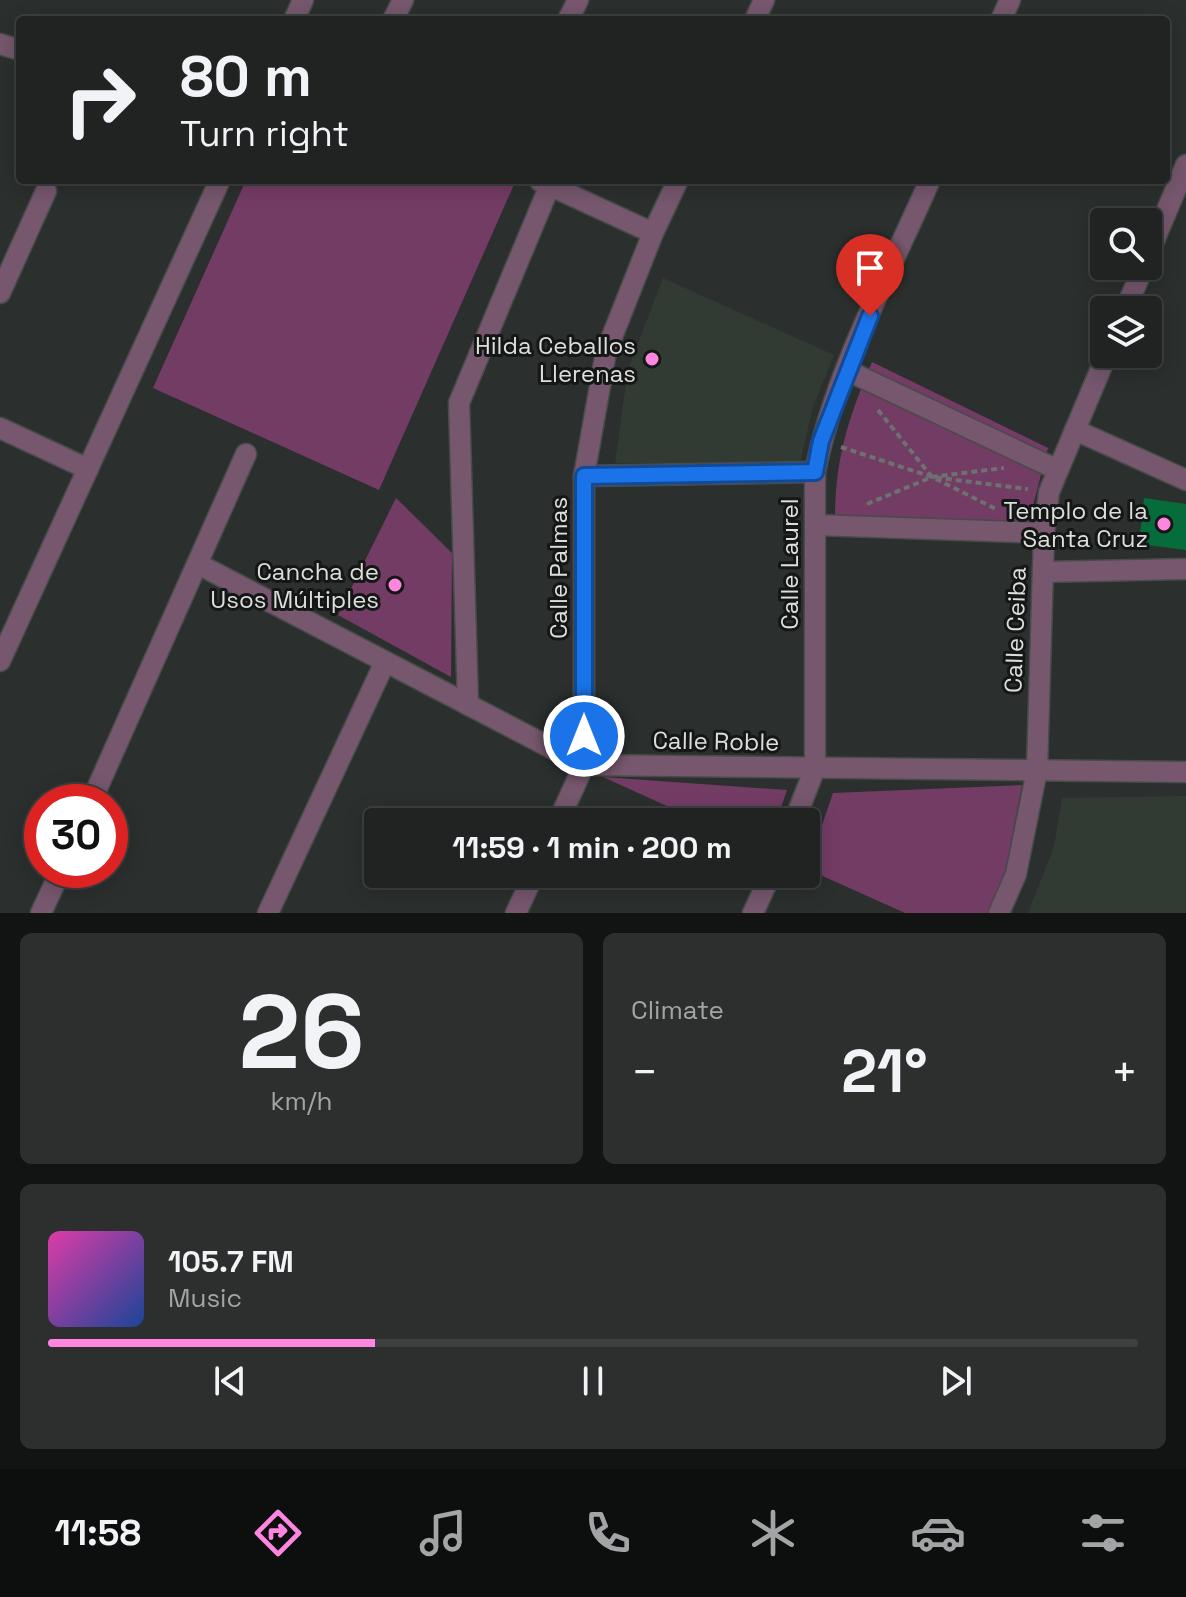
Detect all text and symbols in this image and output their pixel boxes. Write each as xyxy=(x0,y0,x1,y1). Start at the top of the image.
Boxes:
text: 80 m xyxy=(180,41,312,112)
icon: right xyxy=(48,48,152,152)
text: Turn right xyxy=(180,111,349,157)
map controls xyxy=(1090,208,1162,368)
button: search xyxy=(1090,208,1162,280)
pin xyxy=(836,234,904,316)
icon: arrive xyxy=(848,246,892,290)
button: layers xyxy=(1090,296,1162,368)
place label: Hilda Ceballos Llerenas xyxy=(475,330,636,389)
marker: Hilda Ceballos Llerenas xyxy=(643,350,661,368)
place label: Templo de la Santa Cruz xyxy=(1004,495,1148,554)
street label: Calle Palmas xyxy=(543,497,574,639)
street label: Calle Laurel xyxy=(774,498,805,630)
marker: Templo de la Santa Cruz xyxy=(1155,515,1173,533)
place label: Cancha de Usos Múltiples xyxy=(210,556,379,615)
street label: Calle Ceiba xyxy=(997,566,1033,694)
marker: Cancha de Usos Múltiples xyxy=(386,576,404,594)
position arrow xyxy=(542,694,626,778)
street label: Calle Roble xyxy=(652,724,780,758)
speed limit sign: 30 xyxy=(24,784,128,888)
text: 11:59 · 1 min · 200 m xyxy=(452,828,732,867)
text: 26 xyxy=(238,966,365,1098)
text: Climate xyxy=(631,993,724,1027)
text: 21° xyxy=(841,1033,928,1110)
text: − xyxy=(631,1044,658,1100)
text: + xyxy=(1111,1044,1138,1100)
text: km/h xyxy=(271,1084,332,1118)
text: 105.7 FM xyxy=(168,1242,294,1281)
text: Music xyxy=(168,1281,242,1315)
icon: previous xyxy=(208,1359,252,1403)
icon: pause xyxy=(571,1359,615,1403)
icon: next xyxy=(934,1359,978,1403)
icon: directions xyxy=(250,1505,306,1561)
icon: music xyxy=(415,1505,471,1561)
icon: phone xyxy=(580,1505,636,1561)
icon: climate xyxy=(745,1505,801,1561)
icon: car xyxy=(910,1505,966,1561)
icon: filters xyxy=(1075,1505,1131,1561)
text: 11:58 xyxy=(55,1510,141,1556)

